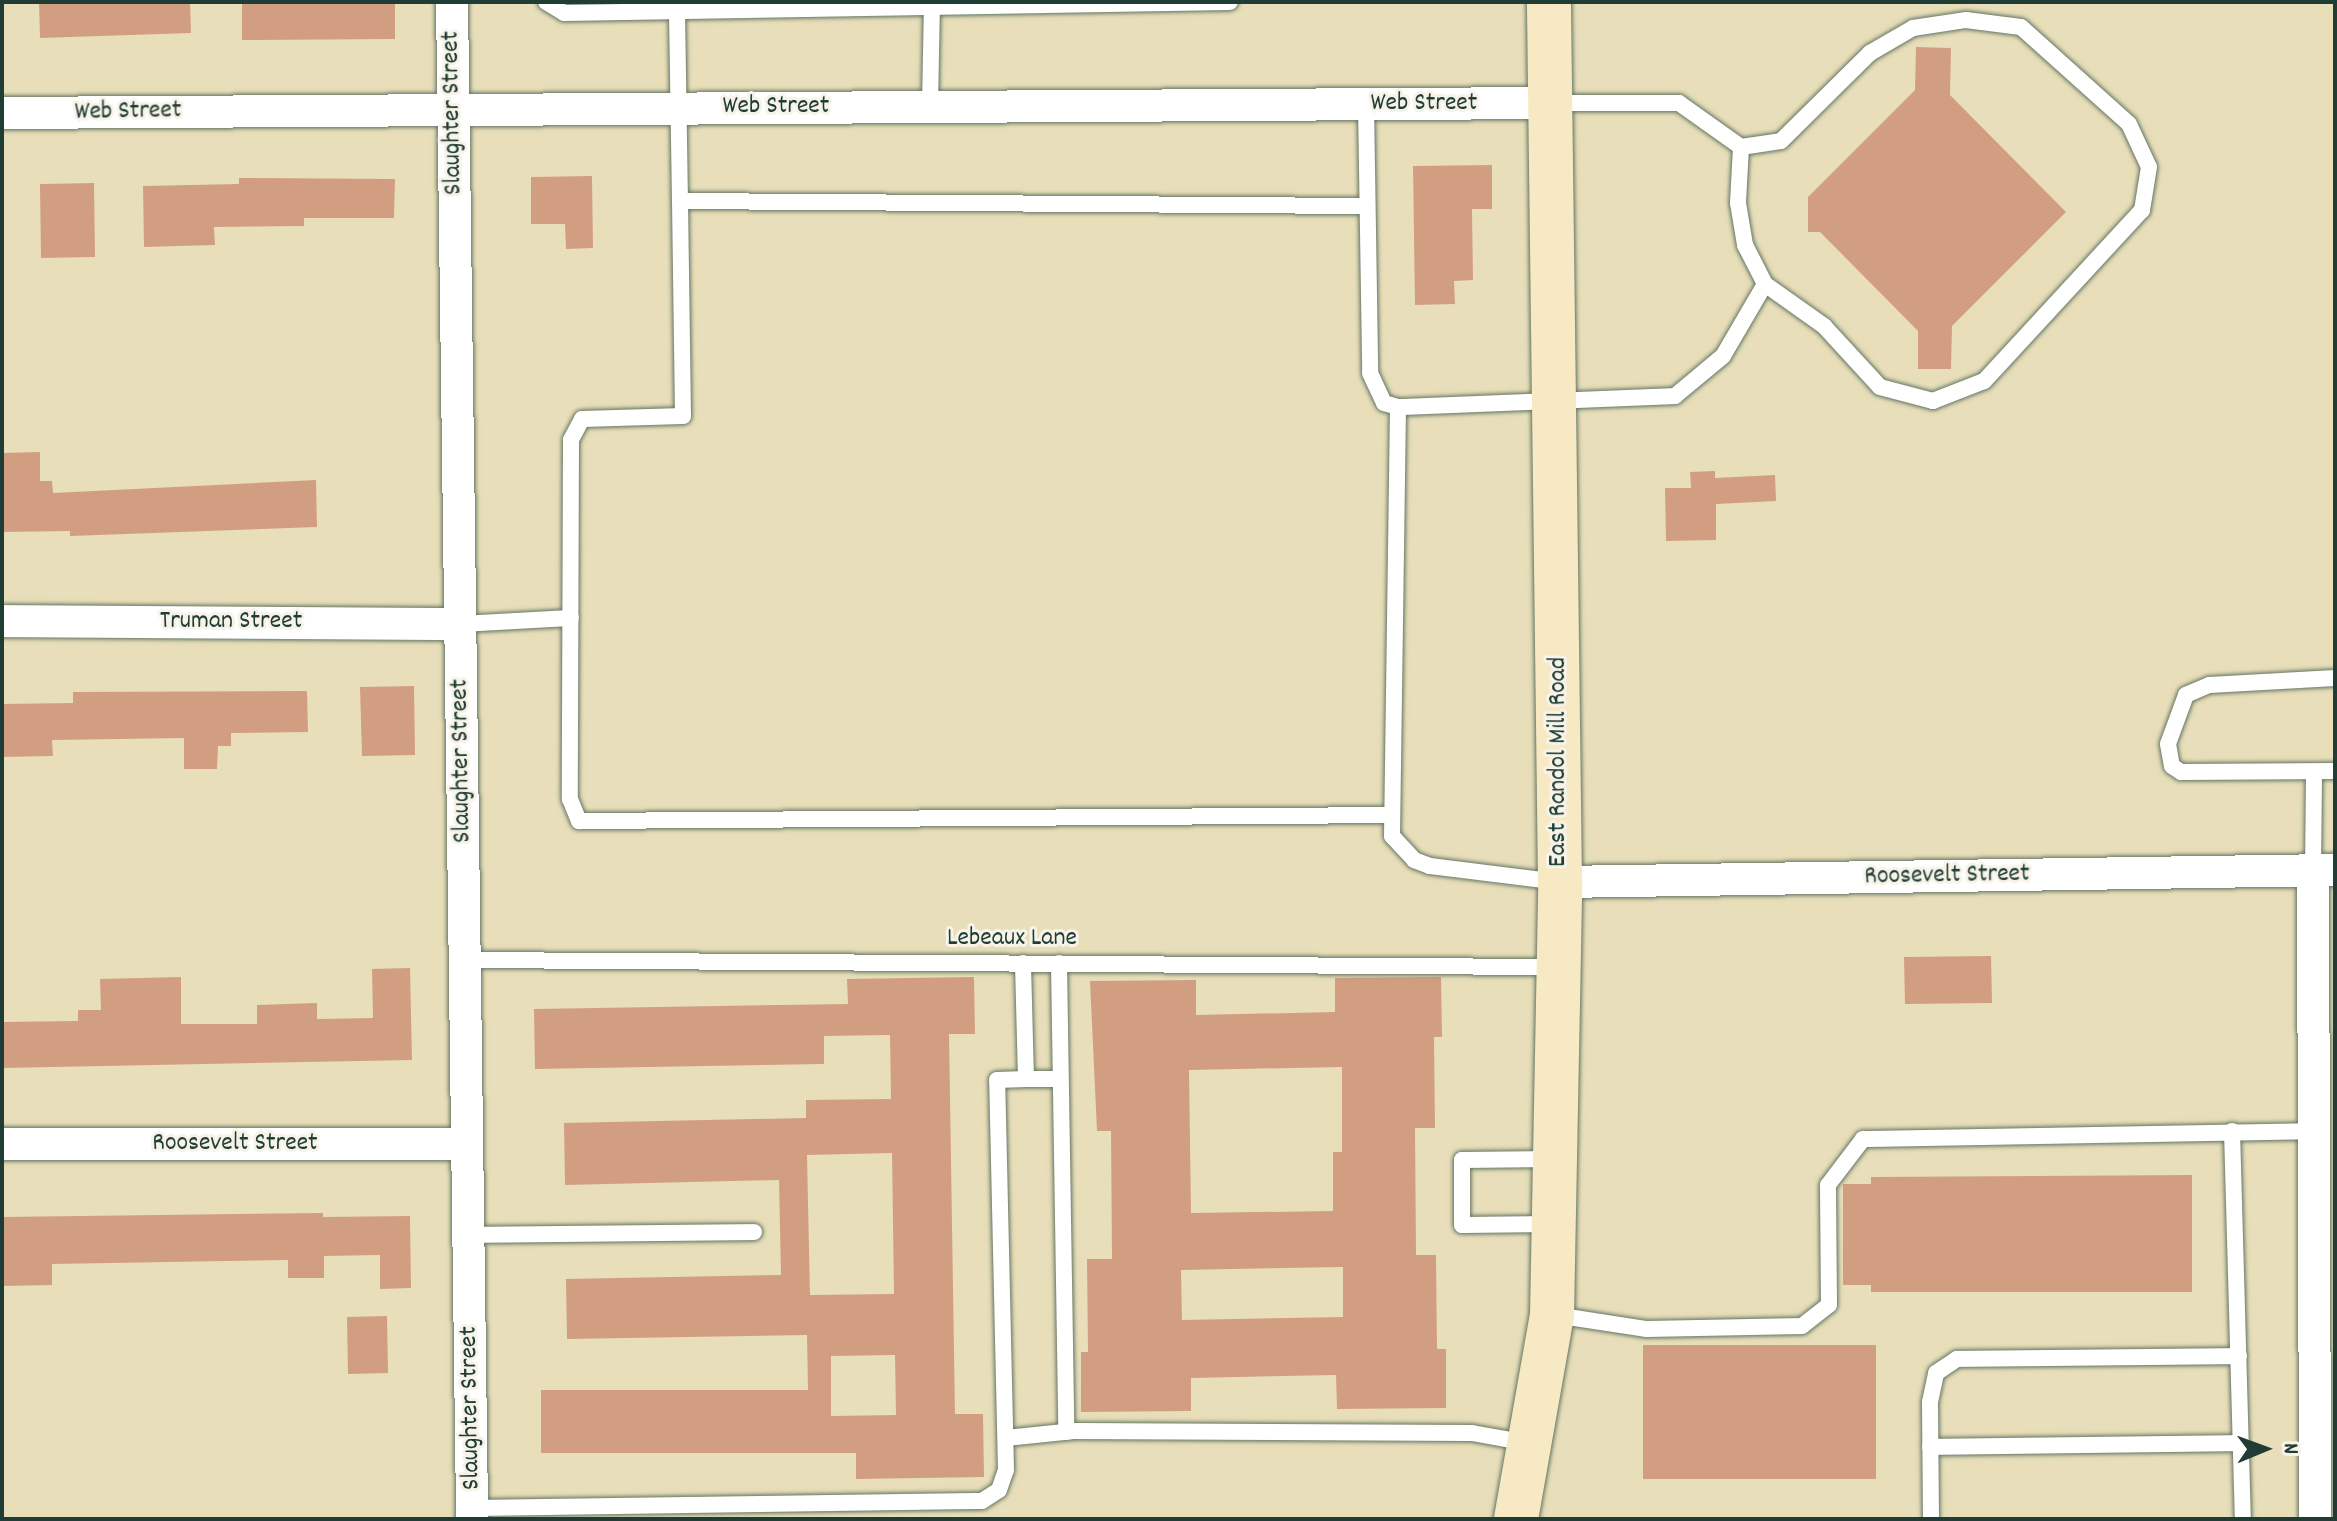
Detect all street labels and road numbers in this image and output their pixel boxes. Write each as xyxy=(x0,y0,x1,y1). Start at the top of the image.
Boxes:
street label: Slaughter Street xyxy=(436,31,470,195)
street label: Web Street xyxy=(1371,88,1477,120)
street label: Web Street xyxy=(723,91,829,123)
street label: Web Street xyxy=(74,95,182,129)
street label: Truman Street xyxy=(160,606,302,638)
street label: East Randol Mill Road xyxy=(1543,657,1575,867)
street label: Slaughter Street xyxy=(445,679,479,843)
street label: Roosevelt Street xyxy=(1864,859,2030,893)
street label: Lebeaux Lane xyxy=(947,923,1077,955)
street label: Roosevelt Street xyxy=(152,1128,318,1160)
street label: Slaughter Street xyxy=(454,1326,488,1490)

